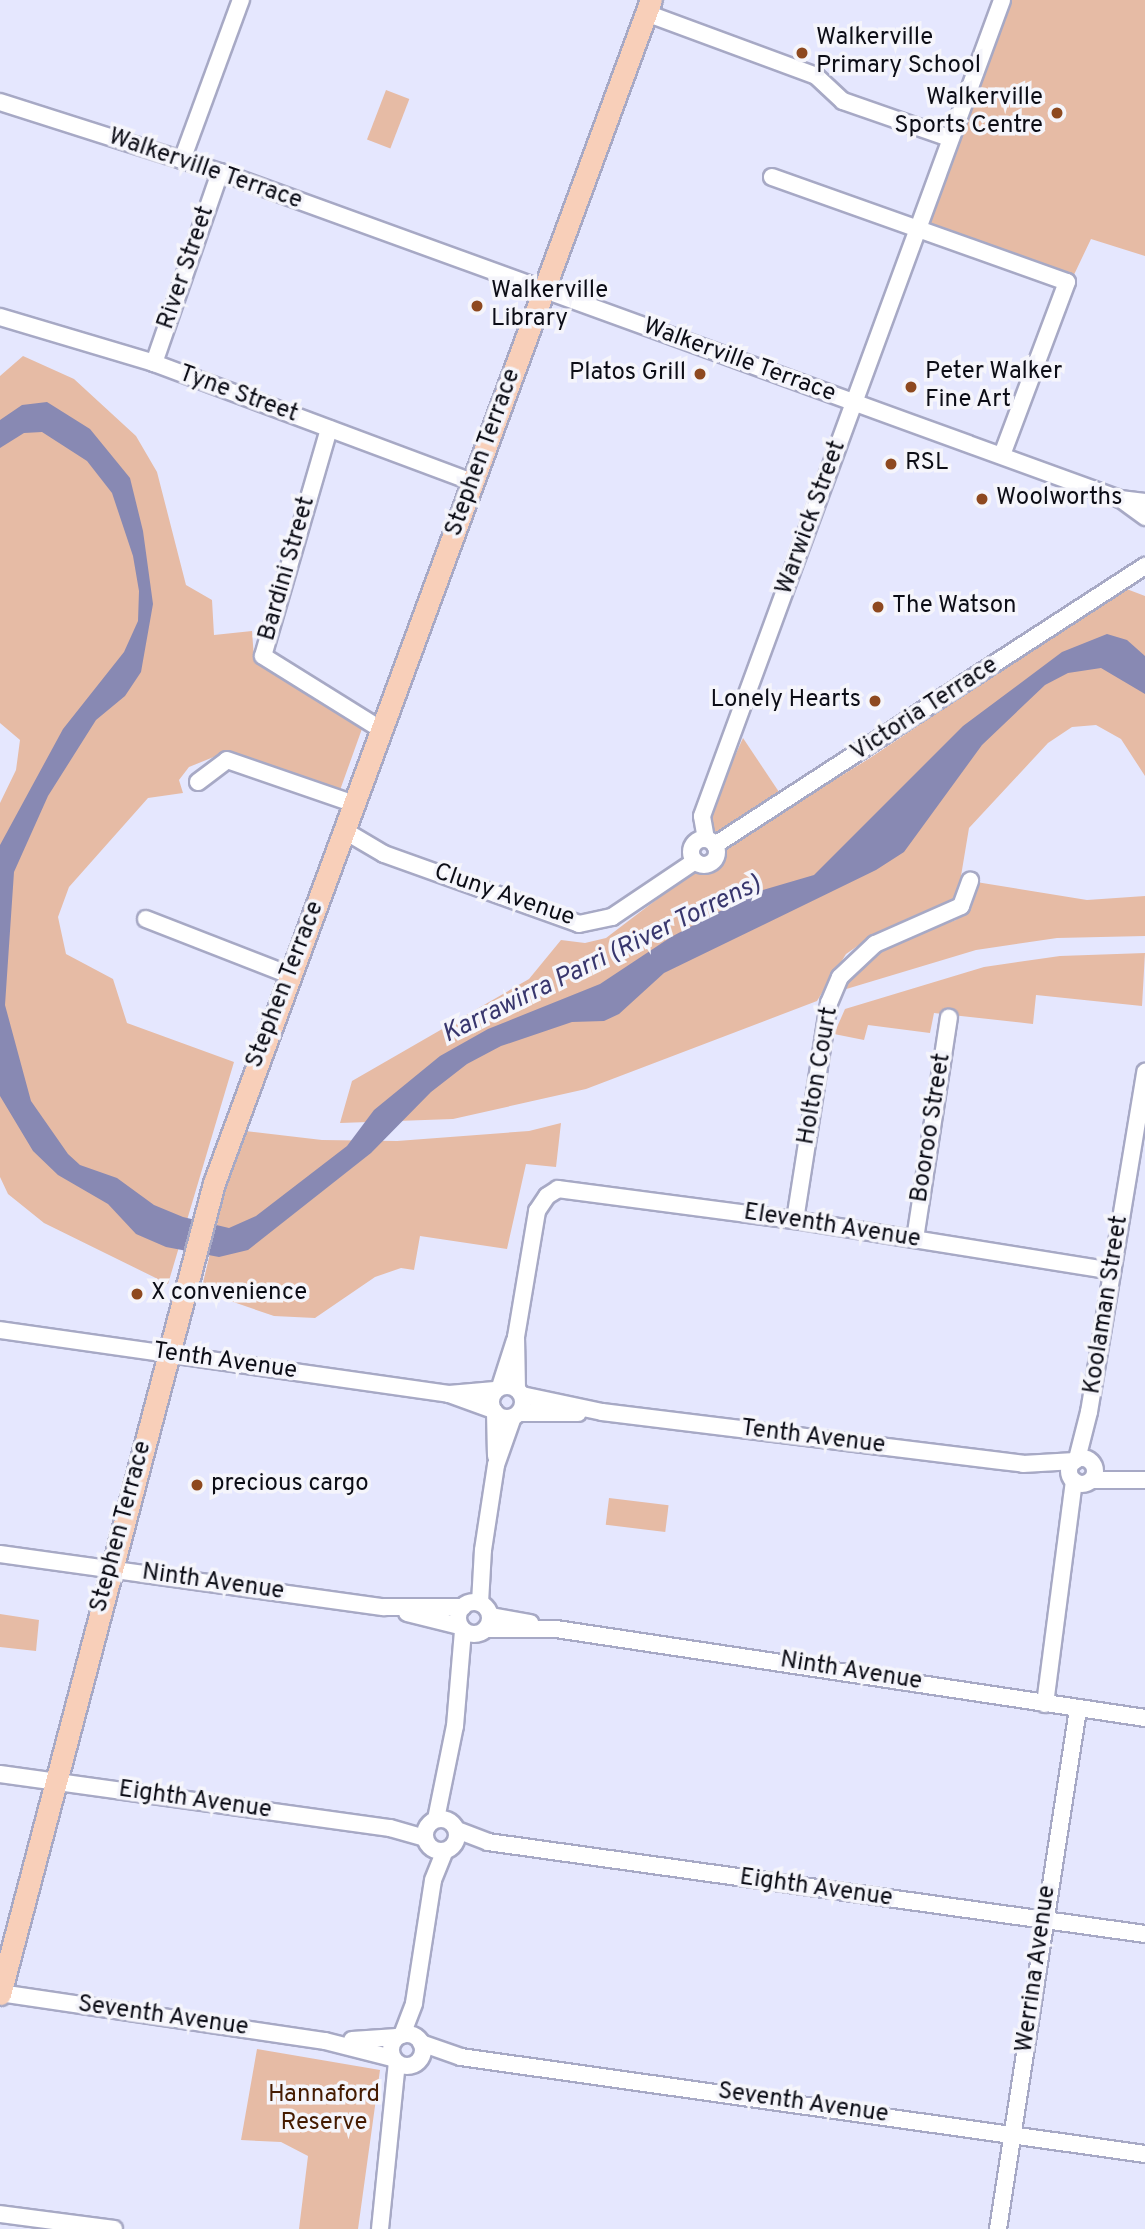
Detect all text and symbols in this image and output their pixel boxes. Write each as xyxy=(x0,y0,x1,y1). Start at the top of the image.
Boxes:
place label: Walkerville Primary School xyxy=(816,25,981,81)
marker: Walkerville Primary School xyxy=(794,45,810,61)
place label: Walkerville Sports Centre xyxy=(894,85,1043,141)
marker: Walkerville Sports Centre xyxy=(1049,105,1065,121)
street label: Walkerville Terrace xyxy=(104,123,306,217)
street label: River Street xyxy=(152,203,222,333)
place label: Walkerville Library xyxy=(491,278,608,334)
marker: Walkerville Library xyxy=(469,298,485,314)
street label: Walkerville Terrace xyxy=(638,313,840,409)
place label: Peter Walker Fine Art xyxy=(925,359,1063,415)
street label: Tyne Street xyxy=(175,360,301,430)
place label: Platos Grill xyxy=(569,360,686,388)
street label: Stephen Terrace xyxy=(440,365,528,541)
marker: Platos Grill xyxy=(692,366,708,382)
marker: Peter Walker Fine Art xyxy=(903,379,919,395)
street label: Warwick Street xyxy=(771,437,853,599)
place label: RSL xyxy=(905,450,948,478)
marker: RSL xyxy=(883,456,899,472)
place label: Woolworths xyxy=(996,485,1122,513)
marker: Woolworths xyxy=(974,491,990,507)
street label: Bardini Street xyxy=(254,494,322,644)
place label: The Watson xyxy=(892,593,1017,621)
marker: The Watson xyxy=(870,599,886,615)
street label: Victoria Terrace xyxy=(846,652,1004,768)
place label: Lonely Hearts xyxy=(711,687,861,715)
marker: Lonely Hearts xyxy=(867,693,883,709)
street label: Cluny Avenue xyxy=(430,858,578,934)
water label: Karrawirra Parri (River Torrens) xyxy=(437,869,767,1051)
street label: Stephen Terrace xyxy=(241,897,331,1073)
street label: Holton Court xyxy=(793,1005,845,1147)
street label: Booroo Street xyxy=(906,1051,958,1205)
street label: Eleventh Avenue xyxy=(741,1199,923,1255)
street label: Koolaman Street xyxy=(1079,1214,1135,1396)
place label: X convenience xyxy=(151,1280,307,1308)
marker: X convenience xyxy=(129,1286,145,1302)
street label: Tenth Avenue xyxy=(151,1338,299,1386)
street label: Tenth Avenue xyxy=(739,1415,887,1461)
street label: Stephen Terrace xyxy=(85,1438,159,1616)
place label: precious cargo xyxy=(211,1471,369,1499)
marker: precious cargo xyxy=(189,1477,205,1493)
street label: Ninth Avenue xyxy=(140,1559,286,1607)
street label: Ninth Avenue xyxy=(778,1646,924,1698)
street label: Eighth Avenue xyxy=(116,1776,274,1826)
street label: Eighth Avenue xyxy=(737,1864,895,1914)
street label: Werrina Avenue xyxy=(1011,1883,1063,2055)
street label: Seventh Avenue xyxy=(75,1991,251,2043)
street label: Seventh Avenue xyxy=(715,2078,891,2130)
park label: Hannaford Reserve xyxy=(268,2082,380,2138)

